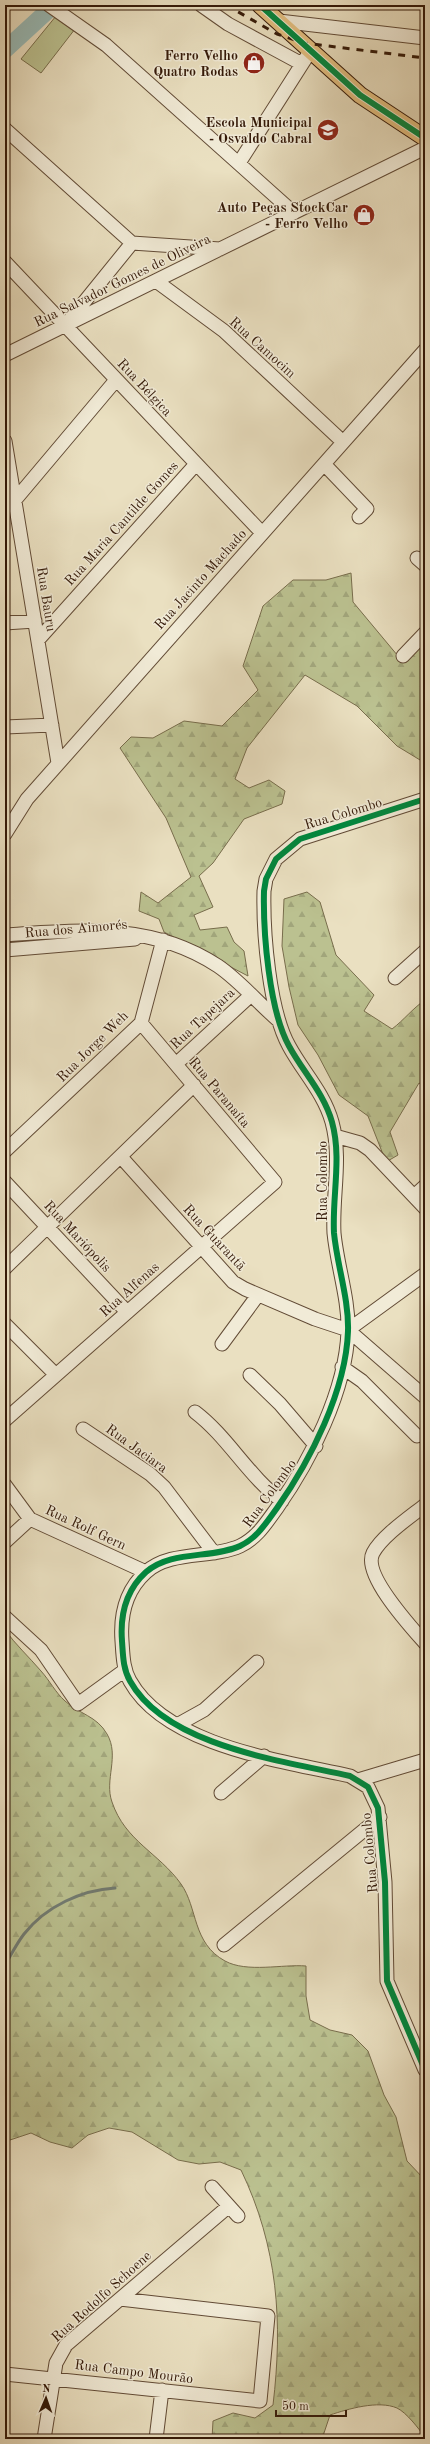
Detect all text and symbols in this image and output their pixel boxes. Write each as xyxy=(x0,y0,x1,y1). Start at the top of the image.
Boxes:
place label: Ferro Velho Quatro Rodas xyxy=(153,49,238,79)
shop icon: Ferro Velho Quatro Rodas xyxy=(241,50,267,76)
place label: Escola Municipal - Osvaldo Cabral xyxy=(206,116,312,146)
school or university icon: Escola Municipal - Osvaldo Cabral xyxy=(315,117,341,143)
place label: Auto Peças StockCar - Ferro Velho xyxy=(217,201,348,231)
shop icon: Auto Peças StockCar - Ferro Velho xyxy=(351,202,377,228)
street label: Rua Salvador Gomes de Oliveira xyxy=(32,232,213,330)
street label: Rua Camocim xyxy=(227,315,298,381)
street label: Rua Bélgica xyxy=(114,356,174,419)
street label: Rua Maria Cantilde Gomes xyxy=(62,459,181,589)
street label: Rua Jacinto Machado xyxy=(152,527,249,632)
street label: Rua Bauru xyxy=(34,566,58,633)
street label: Rua Colombo xyxy=(303,795,384,832)
street label: Rua dos Aimorés xyxy=(24,918,128,940)
street label: Rua Tapejara xyxy=(168,986,238,1052)
street label: Rua Jorge Weh xyxy=(54,1008,131,1085)
street label: Rua Paranaíta xyxy=(186,1055,253,1130)
street label: Rua Colombo xyxy=(316,1141,330,1221)
street label: Rua Mariópolis xyxy=(41,1199,114,1275)
street label: Rua Guarantã xyxy=(180,1202,248,1274)
street label: Rua Alfenas xyxy=(97,1260,162,1320)
street label: Rua Jaciara xyxy=(103,1422,170,1476)
street label: Rua Colombo xyxy=(240,1457,299,1530)
street label: Rua Rolf Gern xyxy=(43,1503,129,1553)
street label: Rua Colombo xyxy=(360,1812,380,1894)
street label: Rua Rodolfo Schoene xyxy=(49,2249,154,2345)
street label: Rua Campo Mourão xyxy=(74,2358,194,2386)
north arrow xyxy=(26,2378,66,2418)
text: N xyxy=(42,2384,51,2395)
scale bar xyxy=(276,2392,346,2418)
text: 50 m xyxy=(282,2400,309,2413)

